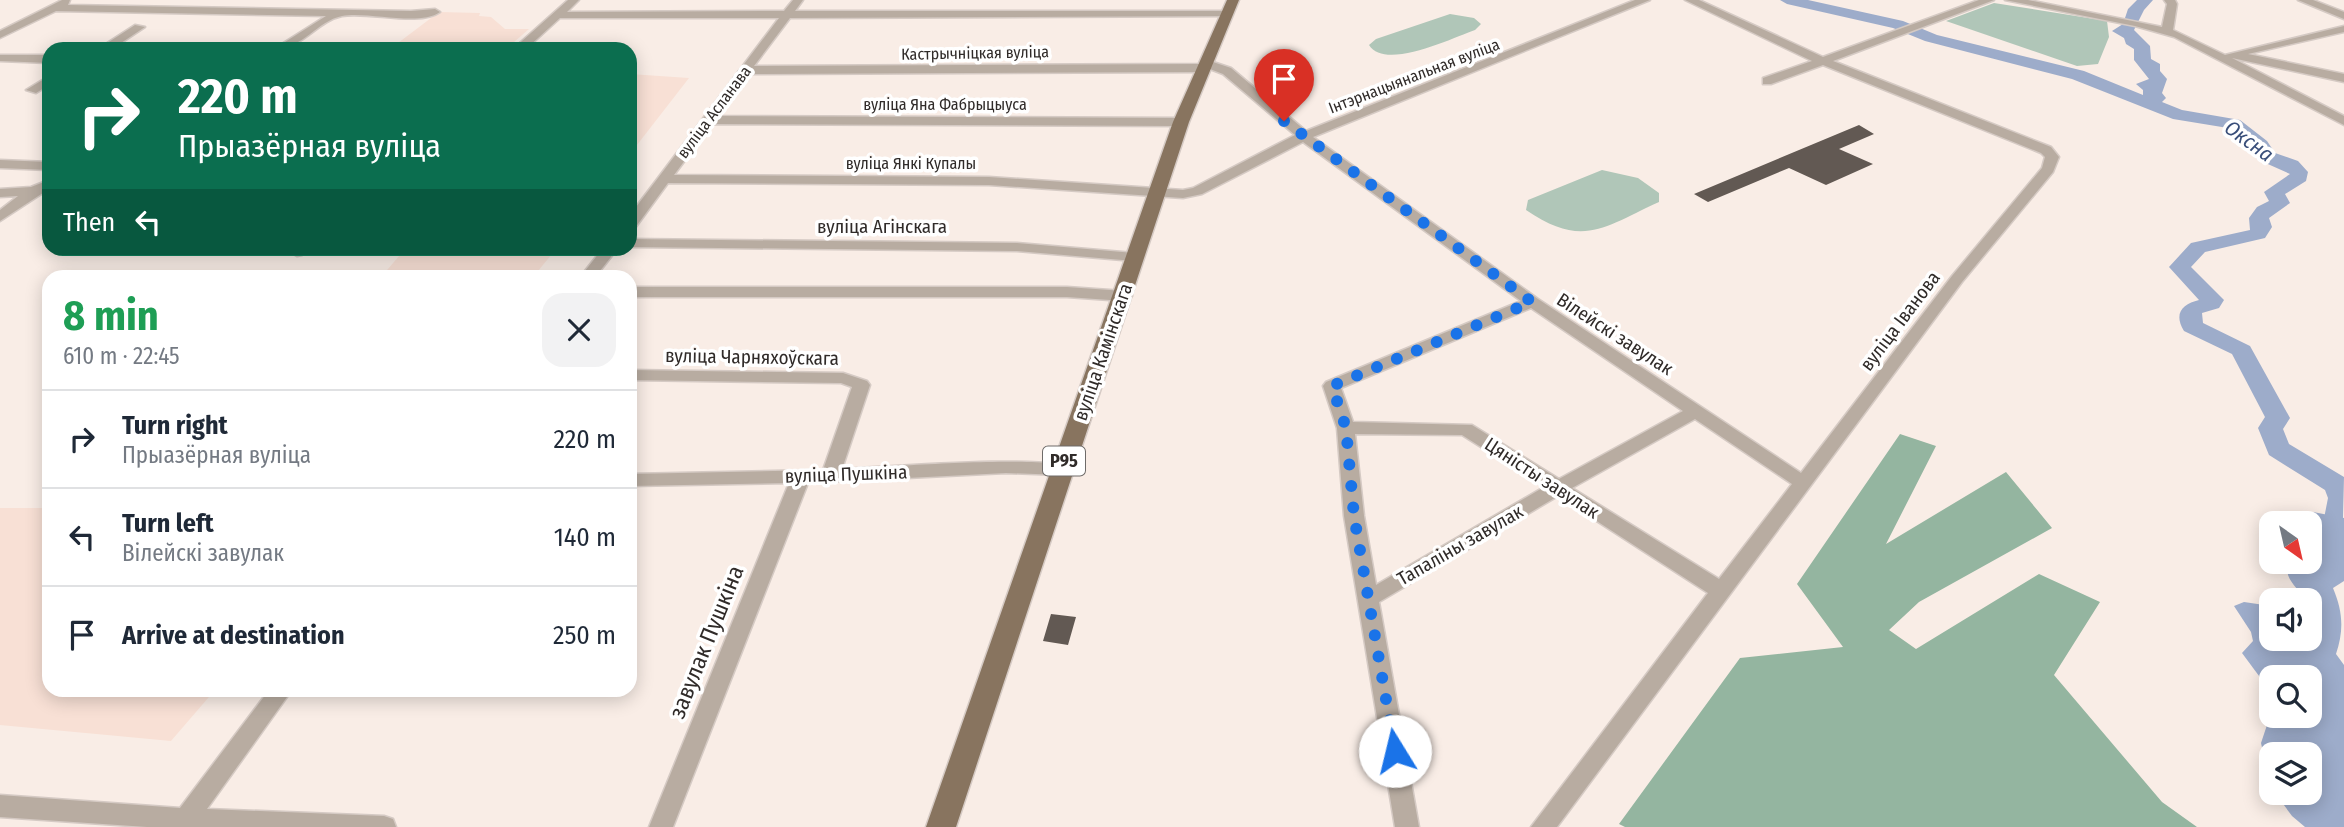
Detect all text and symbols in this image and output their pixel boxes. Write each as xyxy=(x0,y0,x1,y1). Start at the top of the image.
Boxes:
street label: Інтэрнацыянальная вуліца xyxy=(1326,35,1502,117)
street label: Кастрычніцкая вуліца xyxy=(901,42,1049,64)
pin xyxy=(1254,49,1314,121)
icon: arrive xyxy=(1265,60,1303,98)
street label: вуліца Асланава xyxy=(673,62,755,162)
text: 220 m xyxy=(178,67,298,126)
icon: right xyxy=(63,70,154,161)
street label: вуліца Яна Фабрыцыуса xyxy=(863,95,1027,114)
water label: Оксна xyxy=(2219,115,2279,167)
text: Прыазёрная вуліца xyxy=(178,127,441,165)
street label: вуліца Янкі Купалы xyxy=(846,154,976,173)
icon: left xyxy=(129,203,167,241)
text: Then xyxy=(63,207,115,238)
street label: вуліца Агінскага xyxy=(817,215,947,238)
street label: вуліца Іванова xyxy=(1855,267,1945,375)
street label: вуліца Камінскага xyxy=(1069,280,1137,424)
street label: Вілейскі завулак xyxy=(1553,288,1677,380)
text: 8 min xyxy=(63,291,159,341)
button: close xyxy=(542,293,616,367)
text: 610 m · 22:45 xyxy=(63,342,180,370)
street label: вуліца Чарняхоўскага xyxy=(665,344,839,370)
text: Turn right xyxy=(122,410,228,441)
icon: right xyxy=(63,420,101,458)
text: 220 m xyxy=(553,424,616,455)
street label: Цяністы завулак xyxy=(1480,432,1604,524)
text: Прыазёрная вуліца xyxy=(122,441,311,469)
road number: Р95 xyxy=(1043,447,1085,476)
street label: вуліца Пушкіна xyxy=(784,460,908,488)
street label: Тапаліны завулак xyxy=(1393,500,1527,590)
text: Turn left xyxy=(122,508,214,539)
north arrow xyxy=(2259,511,2322,574)
map controls xyxy=(2259,511,2322,805)
icon: left xyxy=(63,518,101,556)
text: 140 m xyxy=(554,522,616,553)
text: Вілейскі завулак xyxy=(122,539,284,567)
street label: завулак Пушкіна xyxy=(663,561,749,723)
button: sound xyxy=(2259,588,2322,651)
icon: arrive xyxy=(63,616,101,654)
text: Arrive at destination xyxy=(122,620,345,651)
text: 250 m xyxy=(553,620,616,651)
button: search xyxy=(2259,665,2322,728)
position arrow xyxy=(1358,714,1432,788)
button: layers xyxy=(2259,742,2322,805)

